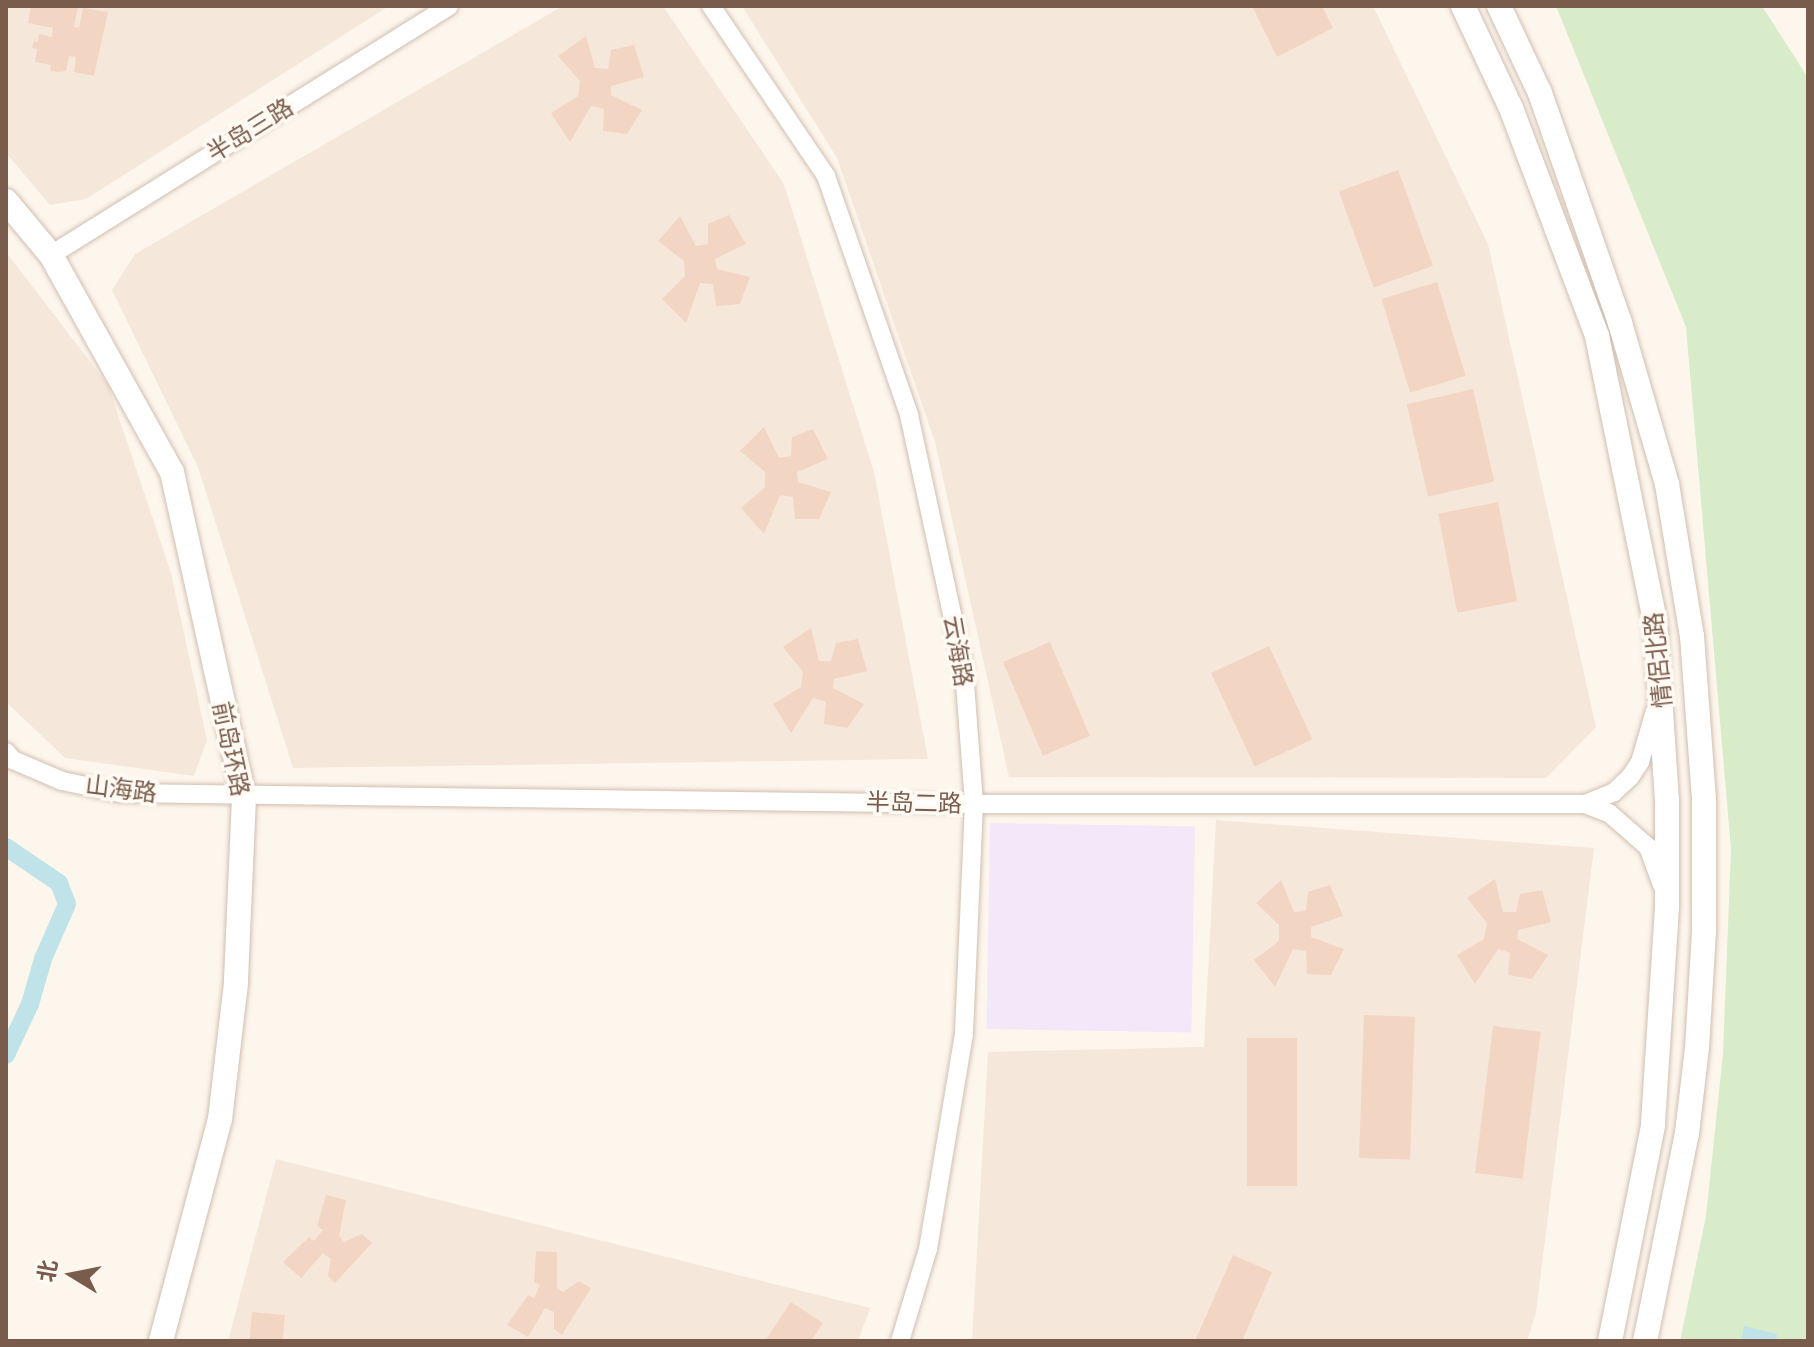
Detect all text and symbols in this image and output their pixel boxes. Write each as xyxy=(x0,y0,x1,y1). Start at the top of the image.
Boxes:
street label: 半岛三路 xyxy=(202,92,298,168)
street label: 情侶北路 xyxy=(1639,611,1677,709)
street label: 云海路 xyxy=(938,613,978,689)
street label: 前岛环路 xyxy=(207,699,255,799)
street label: 山海路 xyxy=(84,770,158,808)
street label: 半岛二路 xyxy=(866,788,962,818)
north arrow xyxy=(32,1235,112,1315)
text: 北 xyxy=(34,1258,62,1284)

